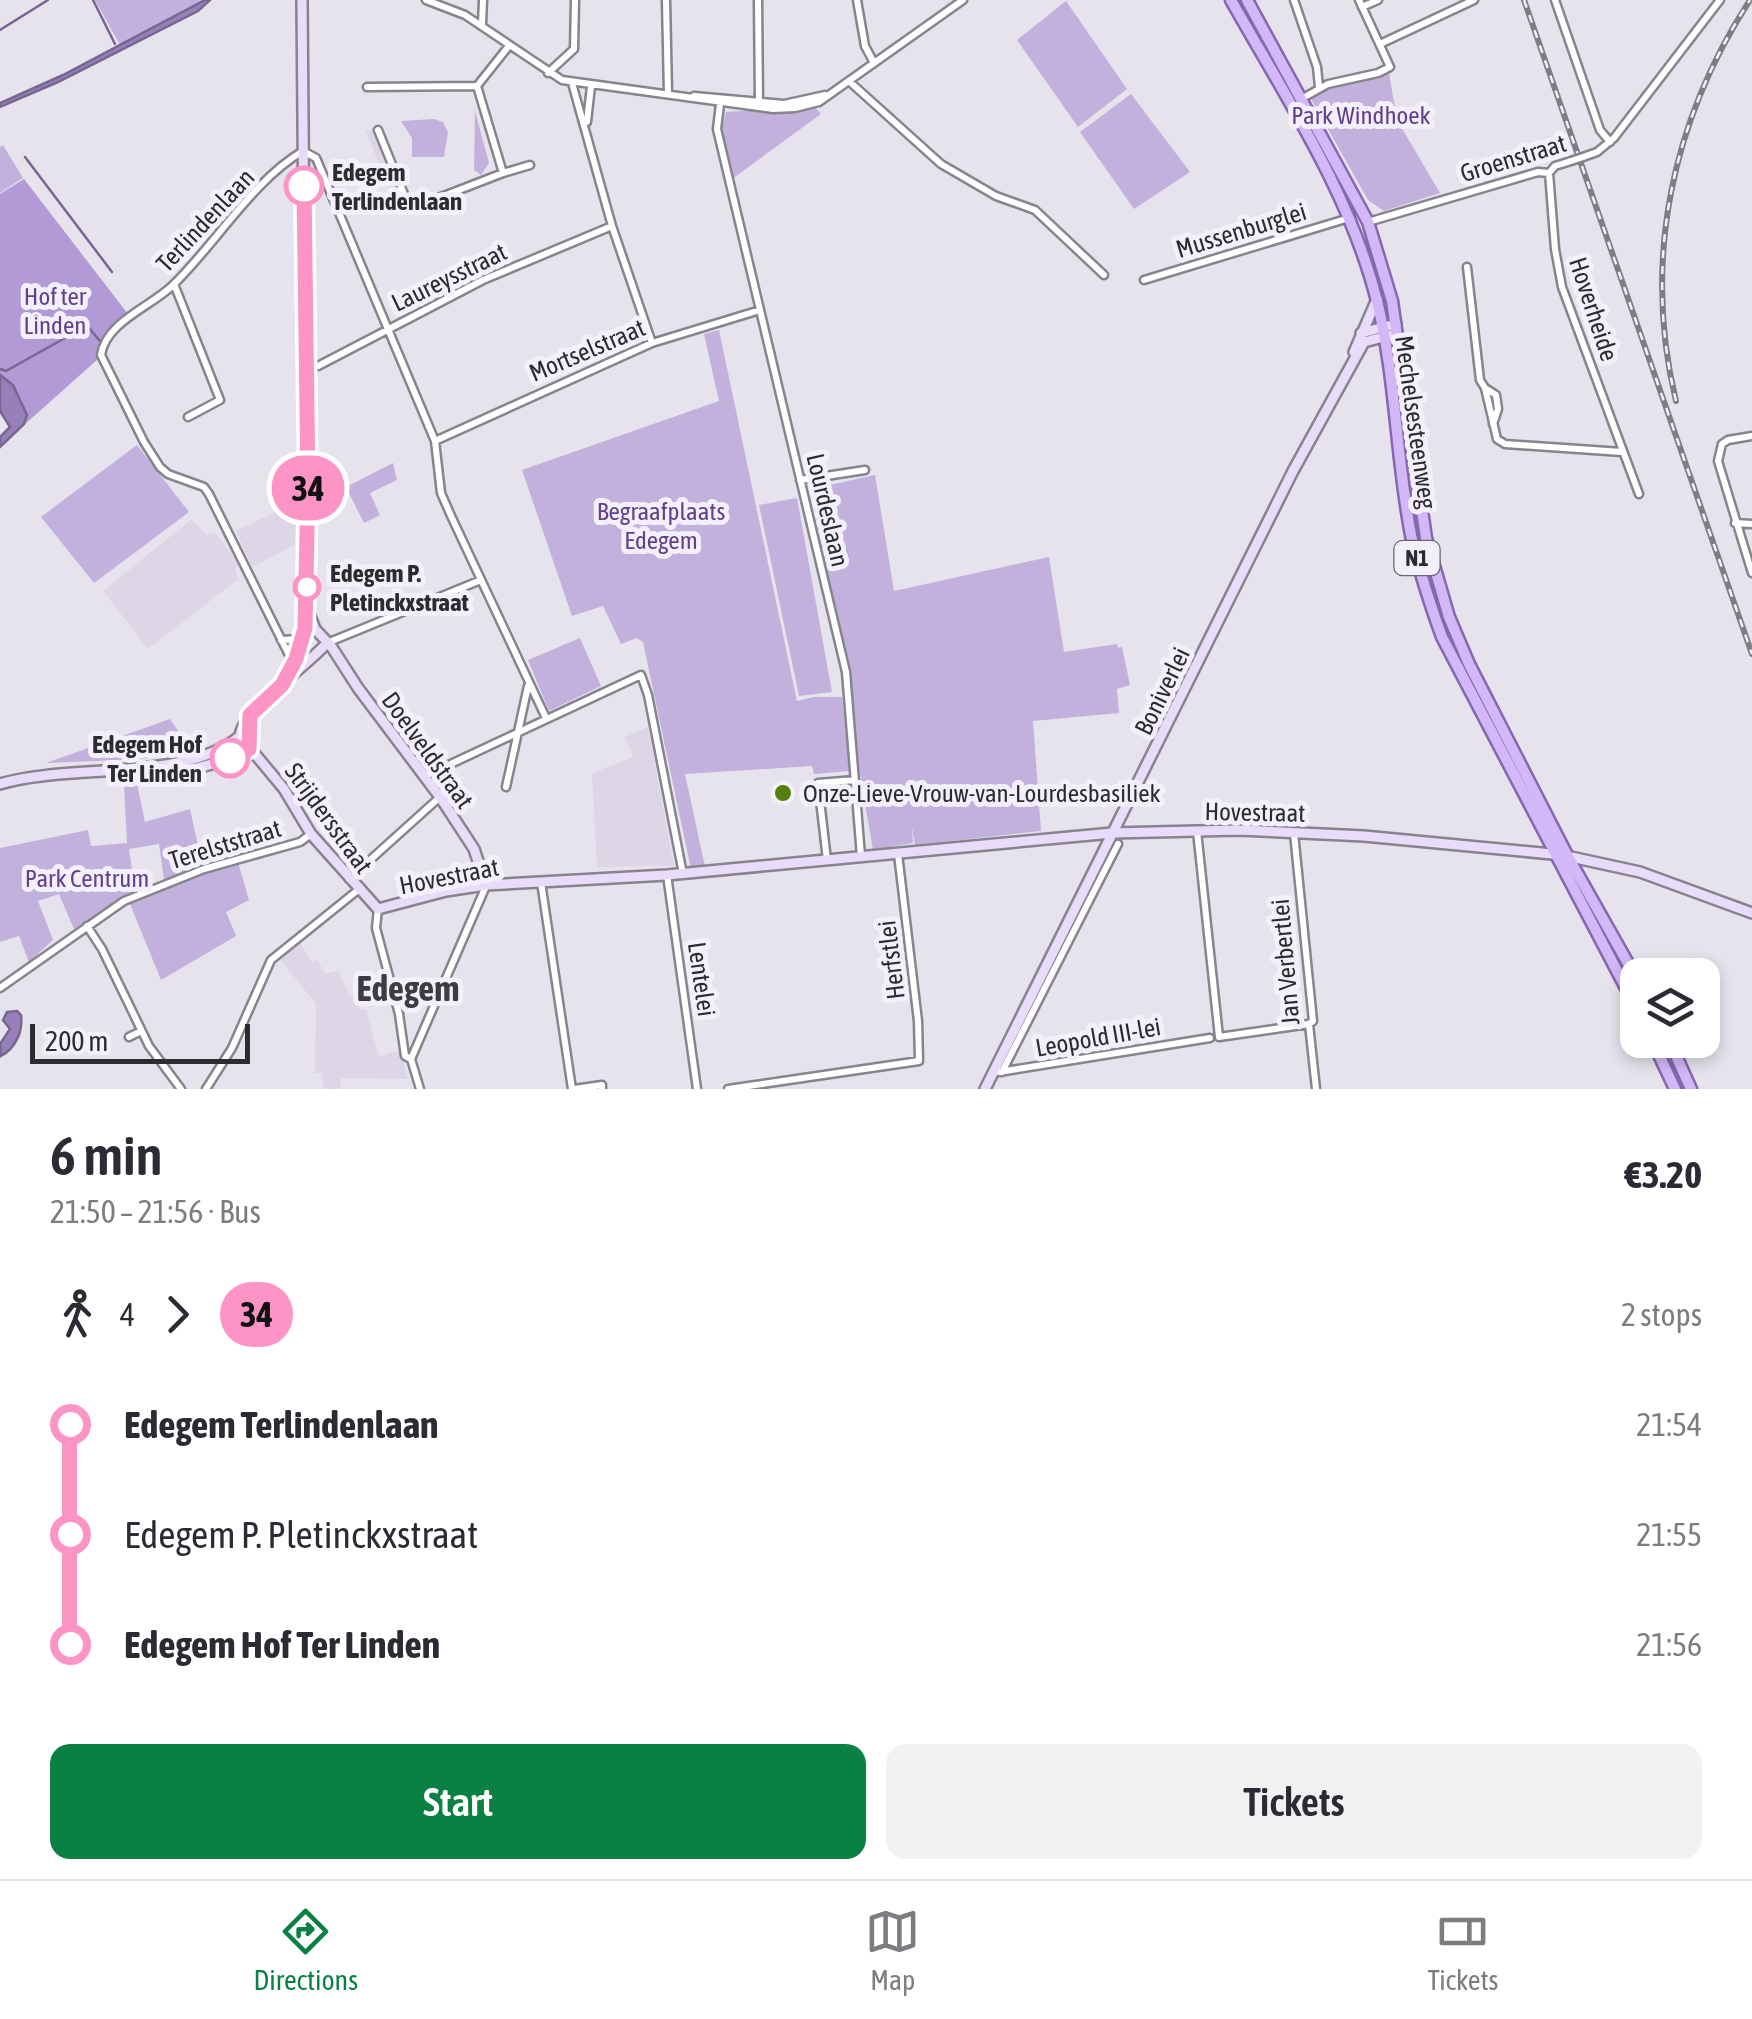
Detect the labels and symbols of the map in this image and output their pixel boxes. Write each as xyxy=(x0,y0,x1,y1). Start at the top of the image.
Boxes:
park label: Park Windhoek xyxy=(1291,101,1431,129)
street label: Groenstraat xyxy=(1457,129,1569,187)
place label: Edegem Terlindenlaan xyxy=(332,158,462,215)
street label: Terlindenlaan xyxy=(150,163,260,277)
marker: Edegem Terlindenlaan xyxy=(285,167,323,205)
street label: Mussenburglei xyxy=(1172,197,1310,263)
street label: Laureysstraat xyxy=(387,237,511,317)
street label: Hoverheide xyxy=(1564,254,1624,364)
park label: Hof ter Linden xyxy=(24,282,87,339)
street label: Mortselstraat xyxy=(525,313,649,387)
street label: Mechelsesteenweg xyxy=(1390,334,1442,511)
street label: Lourdeslaan xyxy=(801,451,855,569)
line badge: 34 xyxy=(263,456,353,520)
park label: Begraafplaats Edegem xyxy=(597,497,726,554)
road number: N1 xyxy=(1394,541,1440,575)
place label: Edegem P. Pletinckxstraat xyxy=(330,559,470,616)
marker: Edegem P. Pletinckxstraat xyxy=(294,574,320,600)
street label: Boniverlei xyxy=(1129,643,1195,739)
street label: Doelveldstraat xyxy=(377,687,479,813)
place label: Edegem Hof Ter Linden xyxy=(92,730,203,787)
marker: Edegem Hof Ter Linden xyxy=(211,739,249,777)
street label: Strijdersstraat xyxy=(280,757,378,879)
place label: Onze-Lieve-Vrouw-van-Lourdesbasiliek xyxy=(803,779,1161,807)
marker: Onze-Lieve-Vrouw-van-Lourdesbasiliek xyxy=(772,782,794,804)
street label: Hovestraat xyxy=(1204,797,1306,827)
street label: Terelststraat xyxy=(166,814,284,874)
street label: Hovestraat xyxy=(397,853,501,899)
park label: Park Centrum xyxy=(25,864,149,892)
street label: Jan Verbertlei xyxy=(1266,898,1304,1026)
street label: Herfstlei xyxy=(872,919,910,1001)
street label: Lentelei xyxy=(683,940,721,1018)
district label: Edegem xyxy=(357,968,459,1008)
street label: Leopold III-lei xyxy=(1033,1012,1163,1062)
scale bar xyxy=(30,1019,250,1064)

